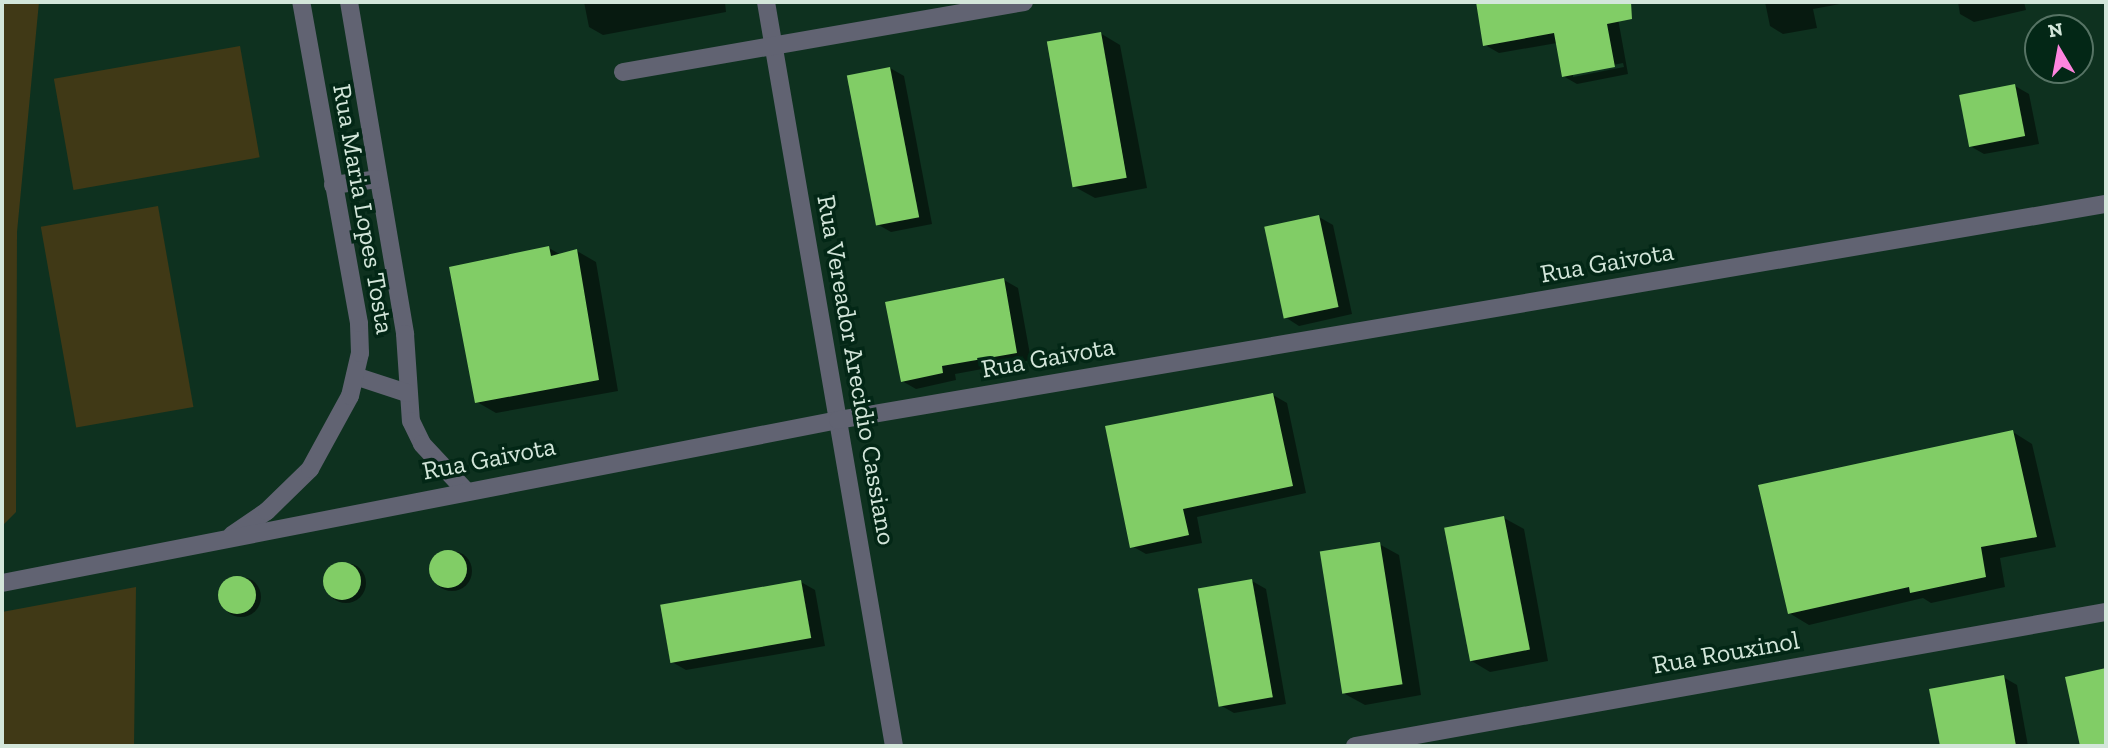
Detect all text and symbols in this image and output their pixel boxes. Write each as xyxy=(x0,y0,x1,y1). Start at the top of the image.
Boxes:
north arrow xyxy=(2024,14,2094,84)
text: N xyxy=(2046,17,2065,42)
street label: Rua Maria Lopes Tosta xyxy=(326,81,400,337)
street label: Rua Vereador Arecidio Cassiano xyxy=(810,192,902,548)
street label: Rua Gaivota xyxy=(1538,236,1676,290)
street label: Rua Gaivota xyxy=(979,331,1117,385)
street label: Rua Gaivota xyxy=(420,431,558,487)
street label: Rua Rouxinol xyxy=(1650,625,1802,681)

